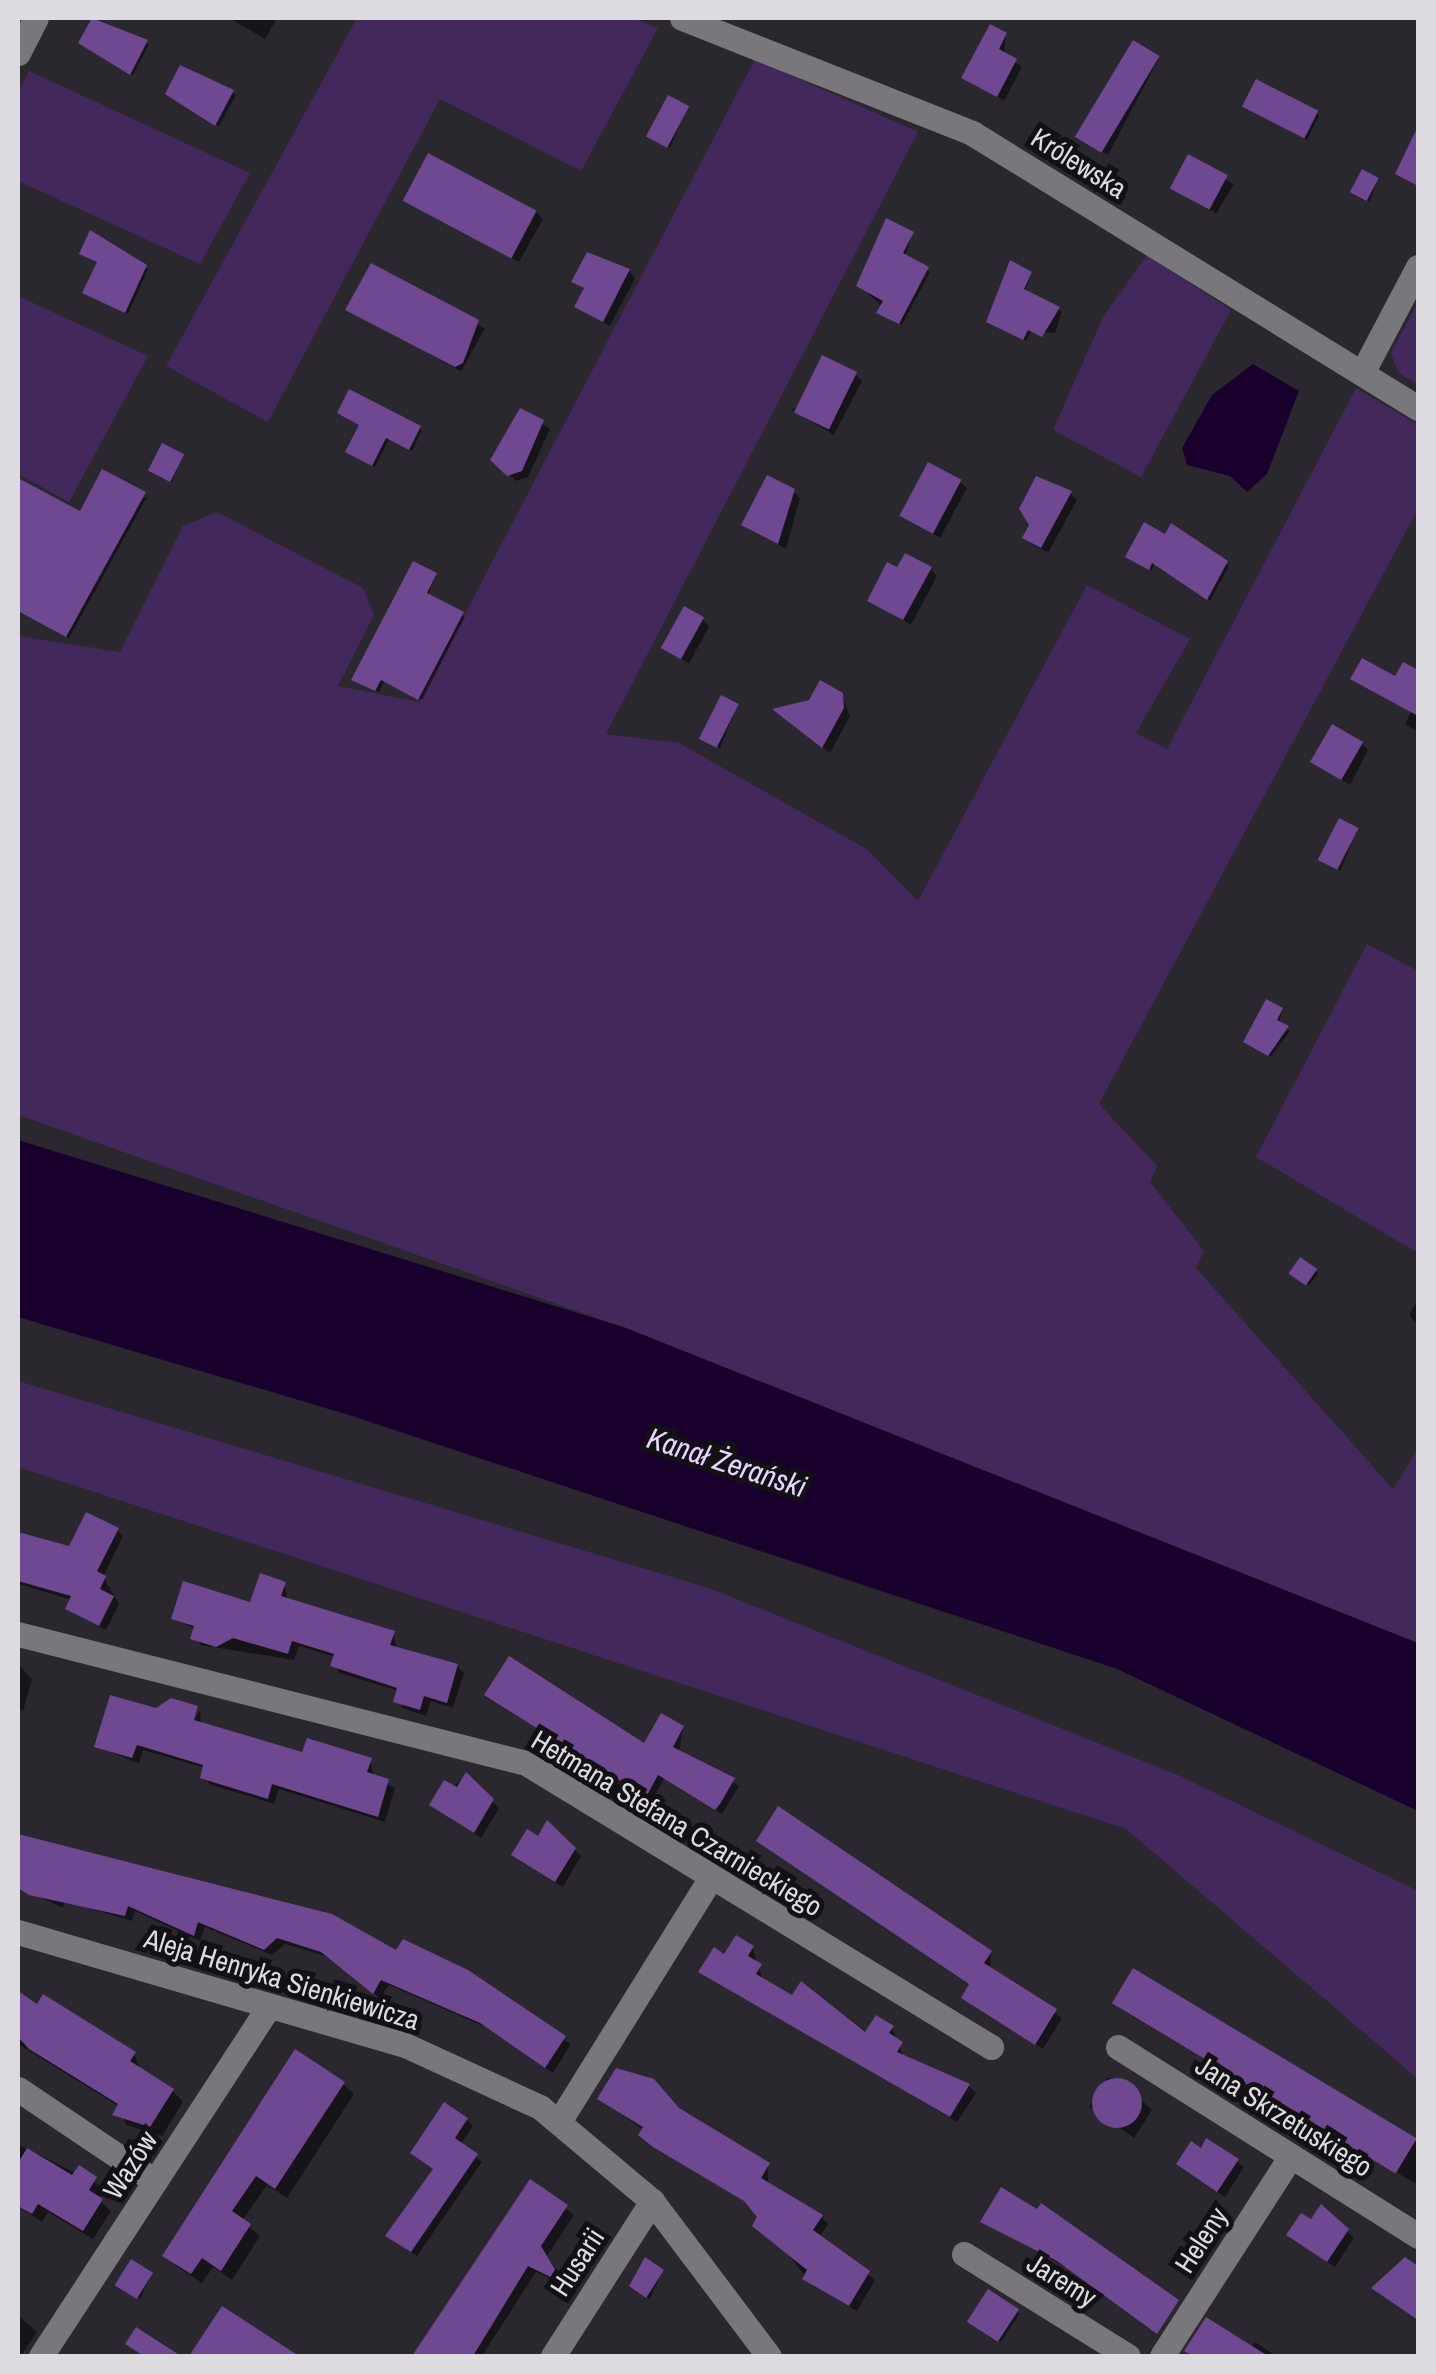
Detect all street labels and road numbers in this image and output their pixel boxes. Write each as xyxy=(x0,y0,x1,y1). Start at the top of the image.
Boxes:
street label: Królewska xyxy=(1025,121,1133,205)
street label: Hetmana Stefana Czarnieckiego xyxy=(526,1723,828,1923)
street label: Aleja Henryka Sienkiewicza xyxy=(140,1921,424,2037)
street label: Jana Skrzetuskiego xyxy=(1190,2048,1378,2184)
street label: Wazów xyxy=(96,2125,164,2205)
street label: Heleny xyxy=(1167,2201,1235,2279)
street label: Husarii xyxy=(543,2222,611,2302)
street label: Jaremy xyxy=(1021,2246,1103,2314)

